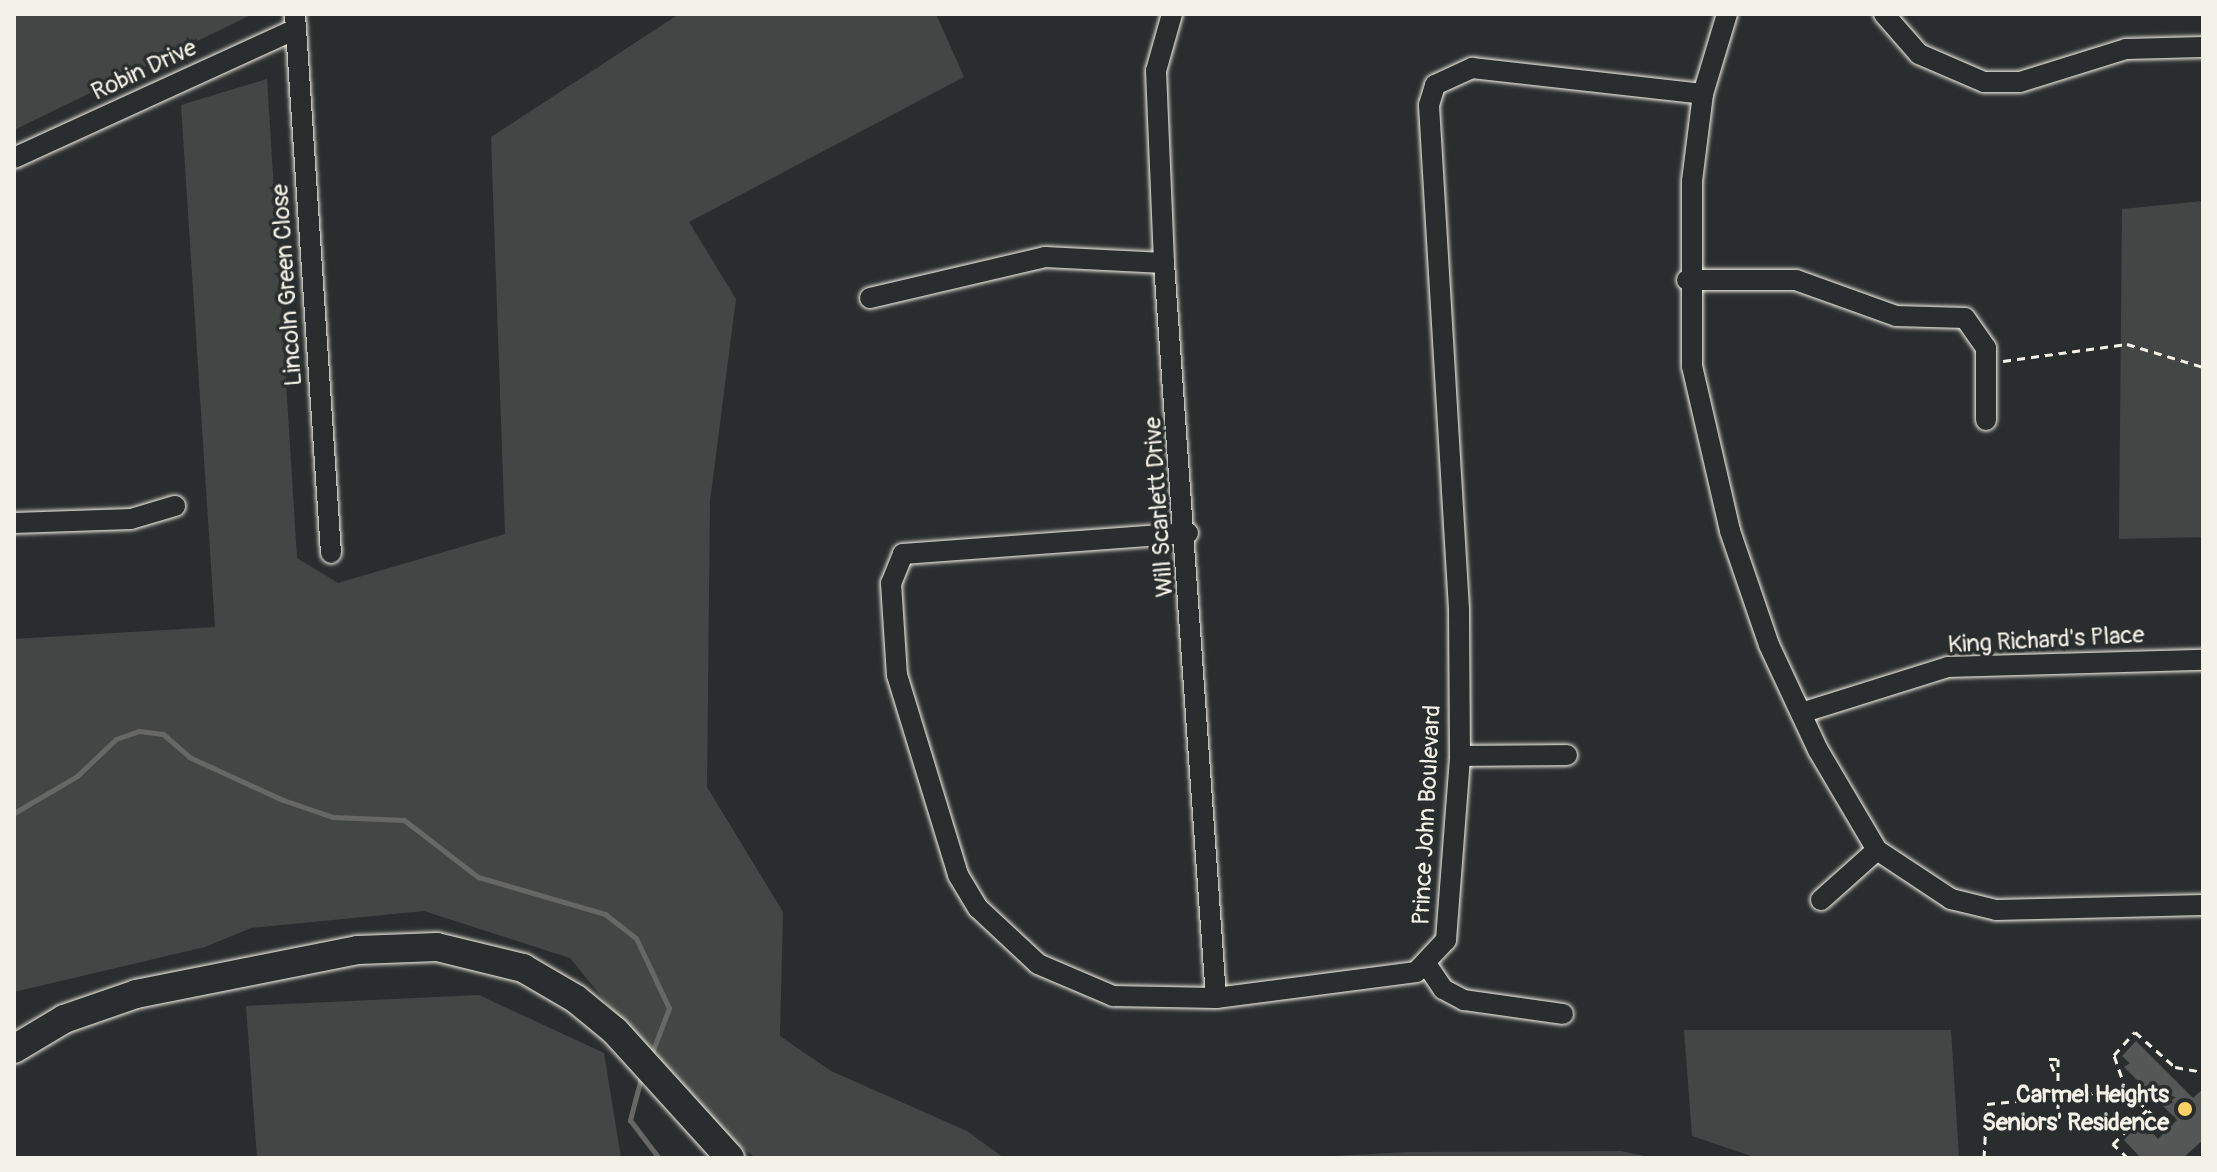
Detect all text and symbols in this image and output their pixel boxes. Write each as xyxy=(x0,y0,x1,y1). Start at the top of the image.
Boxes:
street label: Robin Drive xyxy=(87,33,201,107)
street label: Lincoln Green Close xyxy=(266,183,308,387)
street label: Will Scarlett Drive xyxy=(1138,416,1180,598)
street label: King Richard's Place xyxy=(1947,620,2145,660)
street label: Prince John Boulevard xyxy=(1407,704,1447,926)
place label: Carmel Heights Seniors' Residence xyxy=(1982,1081,2169,1137)
marker: Carmel Heights Seniors' Residence xyxy=(2176,1100,2194,1118)

